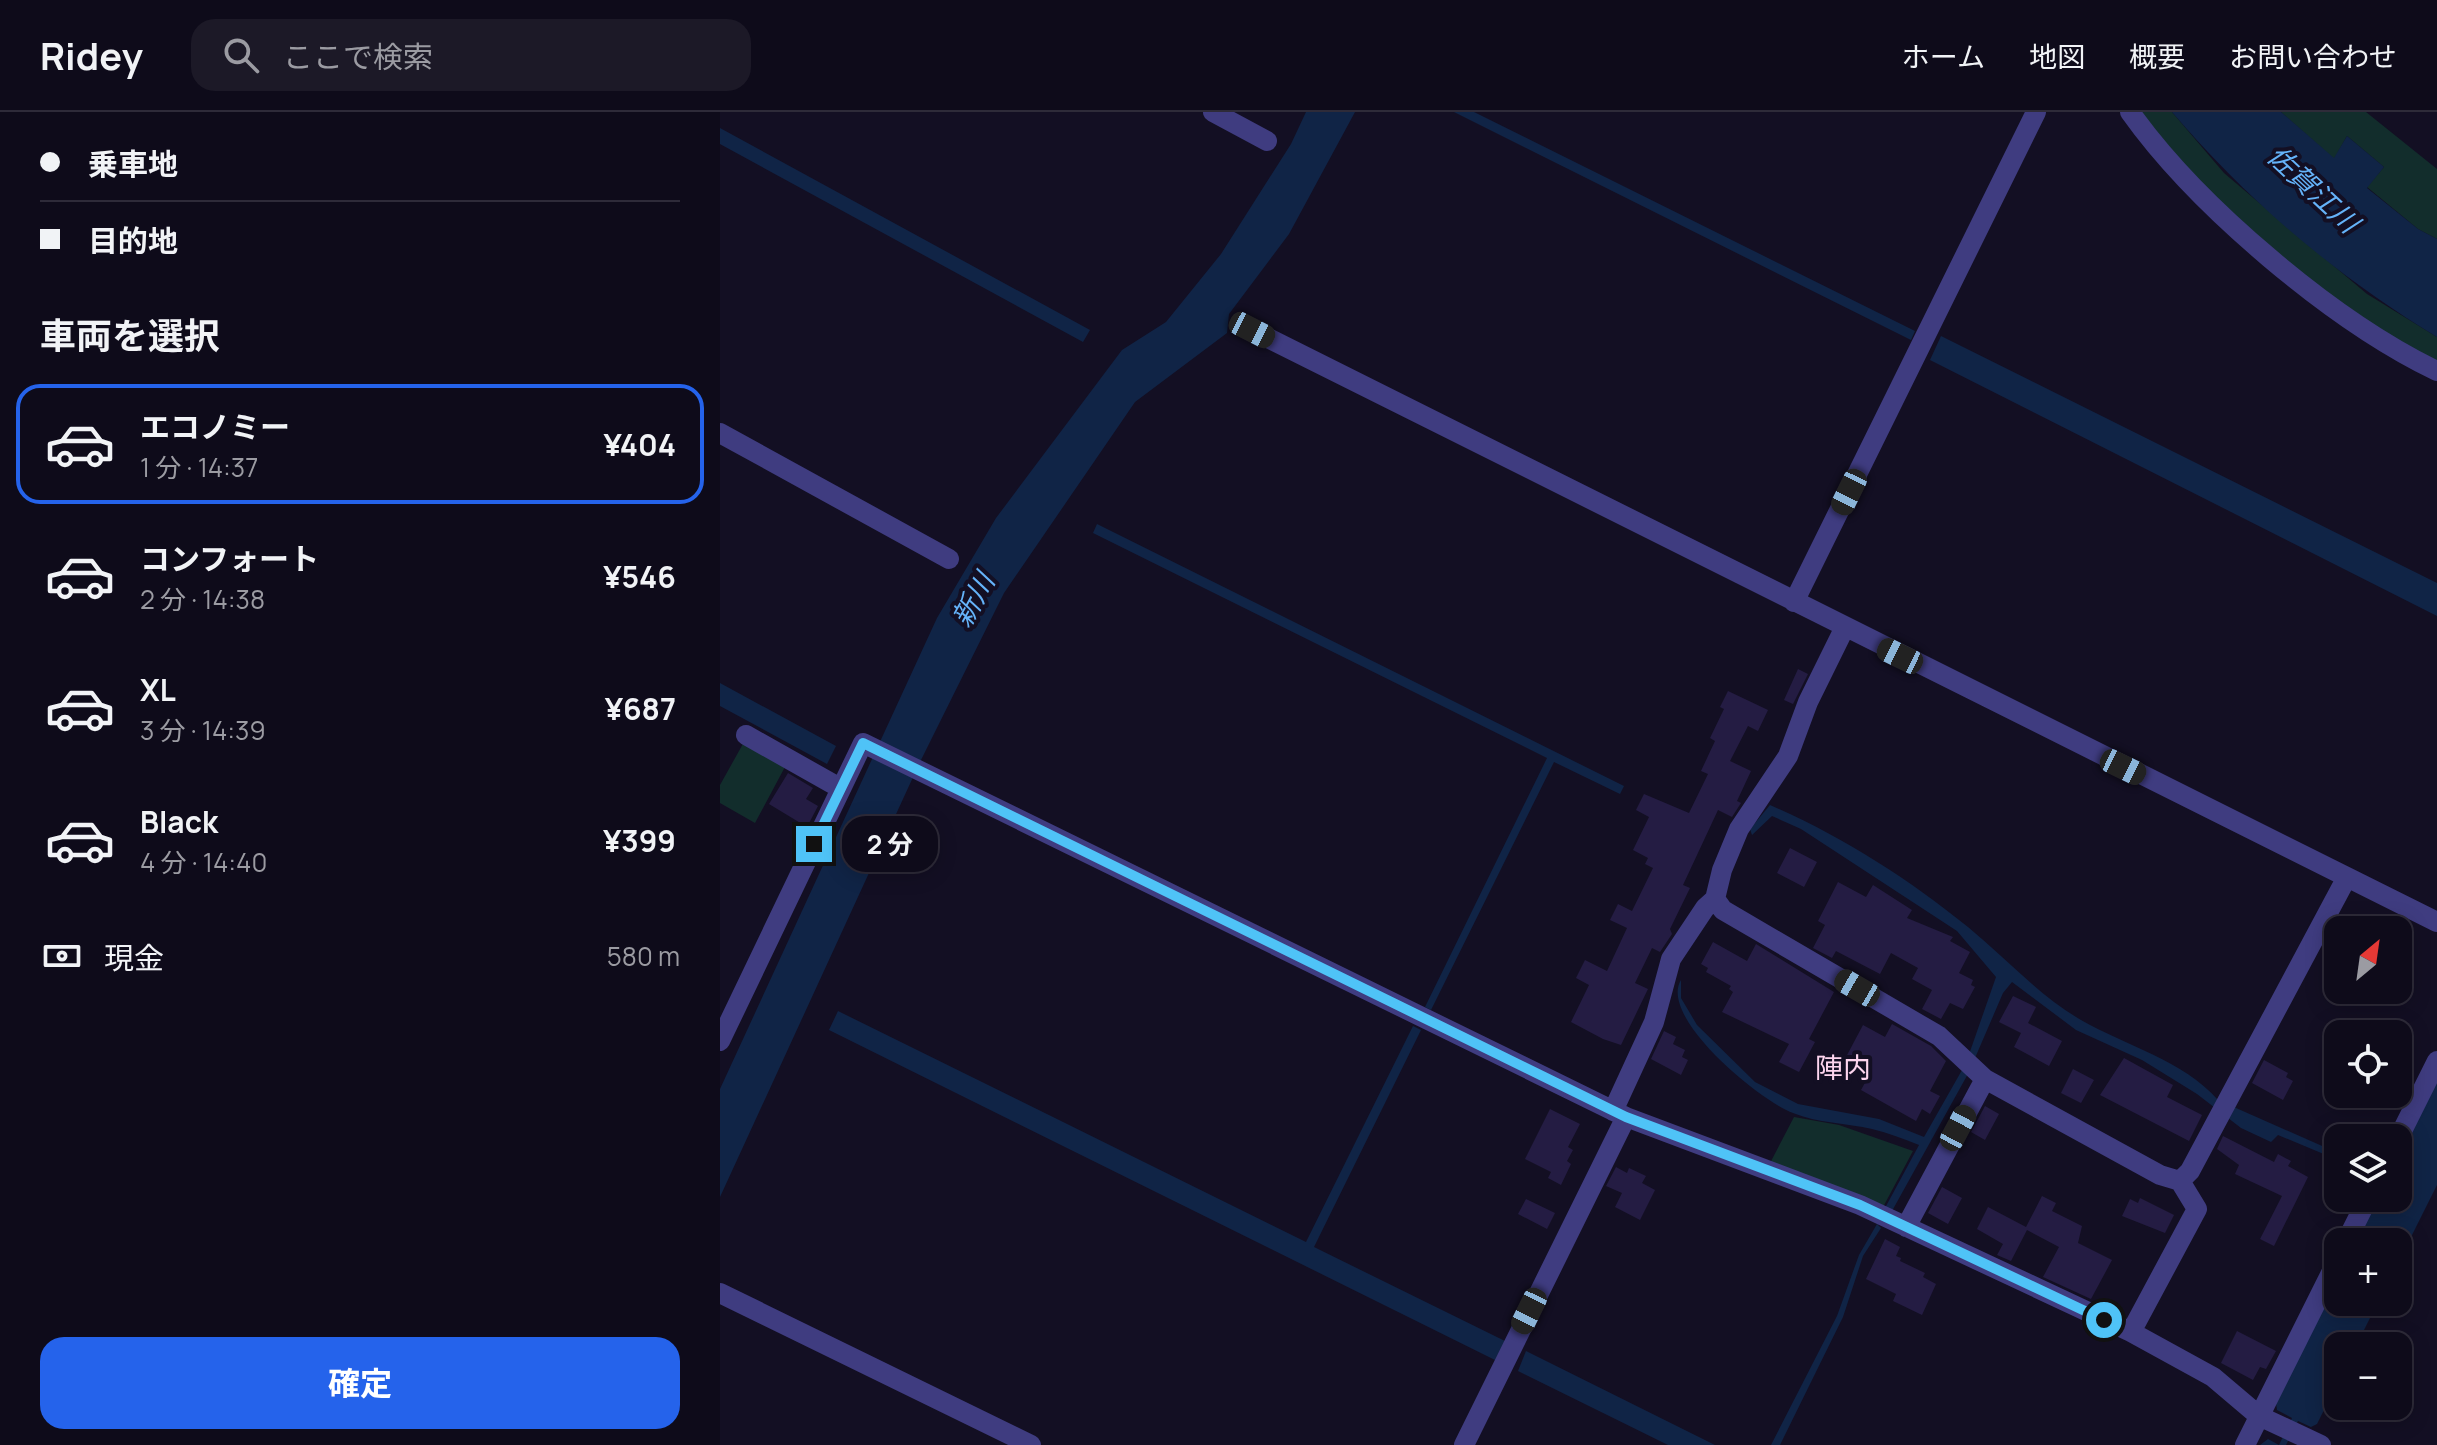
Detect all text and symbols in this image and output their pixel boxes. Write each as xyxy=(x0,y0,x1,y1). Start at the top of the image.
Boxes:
search box xyxy=(191,19,751,91)
text: Ridey xyxy=(40,29,143,81)
icon: search xyxy=(219,33,263,77)
text: ここで検索 xyxy=(283,36,433,77)
text: ホーム xyxy=(1902,37,1985,75)
text: 地図 xyxy=(2029,37,2085,75)
text: 概要 xyxy=(2129,37,2185,75)
text: お問い合わせ xyxy=(2229,37,2397,75)
water label: 佐賀江川 xyxy=(2260,136,2370,242)
text: 乗車地 xyxy=(88,143,178,184)
text: 目的地 xyxy=(88,220,178,261)
car xyxy=(1225,308,1279,352)
text: 車両を選択 xyxy=(40,311,220,360)
text: エコノミー xyxy=(140,406,290,447)
icon: car xyxy=(44,408,116,480)
text: ¥404 xyxy=(604,424,676,465)
text: 1 分 · 14:37 xyxy=(140,449,258,485)
car xyxy=(1828,465,1870,519)
text: コンフォート xyxy=(140,538,319,579)
icon: car xyxy=(44,540,116,612)
text: ¥546 xyxy=(603,556,676,597)
water label: 新川 xyxy=(942,563,1004,633)
text: 2 分 · 14:38 xyxy=(140,581,265,617)
car xyxy=(1873,635,1927,677)
text: XL xyxy=(140,669,176,710)
icon: car xyxy=(44,672,116,744)
text: ¥687 xyxy=(605,688,676,729)
text: 3 分 · 14:39 xyxy=(140,712,266,748)
car xyxy=(2096,746,2150,788)
text: Black xyxy=(140,801,218,842)
icon: car xyxy=(44,804,116,876)
callout: 2 分 xyxy=(842,816,938,872)
text: ¥399 xyxy=(603,820,676,861)
route end xyxy=(796,826,832,862)
text: 2 分 xyxy=(867,826,913,862)
text: 4 分 · 14:40 xyxy=(140,844,267,880)
north arrow xyxy=(2324,916,2412,1004)
map controls xyxy=(2324,916,2412,1420)
icon: cash xyxy=(40,934,84,978)
text: 現金 xyxy=(104,937,164,978)
text: 580 m xyxy=(607,938,680,974)
car xyxy=(1830,966,1884,1010)
button: locate xyxy=(2324,1020,2412,1108)
district label: 陣内 xyxy=(1815,1048,1871,1086)
car xyxy=(1936,1101,1980,1155)
button: layers xyxy=(2324,1124,2412,1212)
button: + xyxy=(2324,1228,2412,1316)
car xyxy=(1508,1284,1550,1338)
route start xyxy=(2086,1302,2122,1338)
button: − xyxy=(2324,1332,2412,1420)
button: 確定 xyxy=(40,1337,680,1429)

